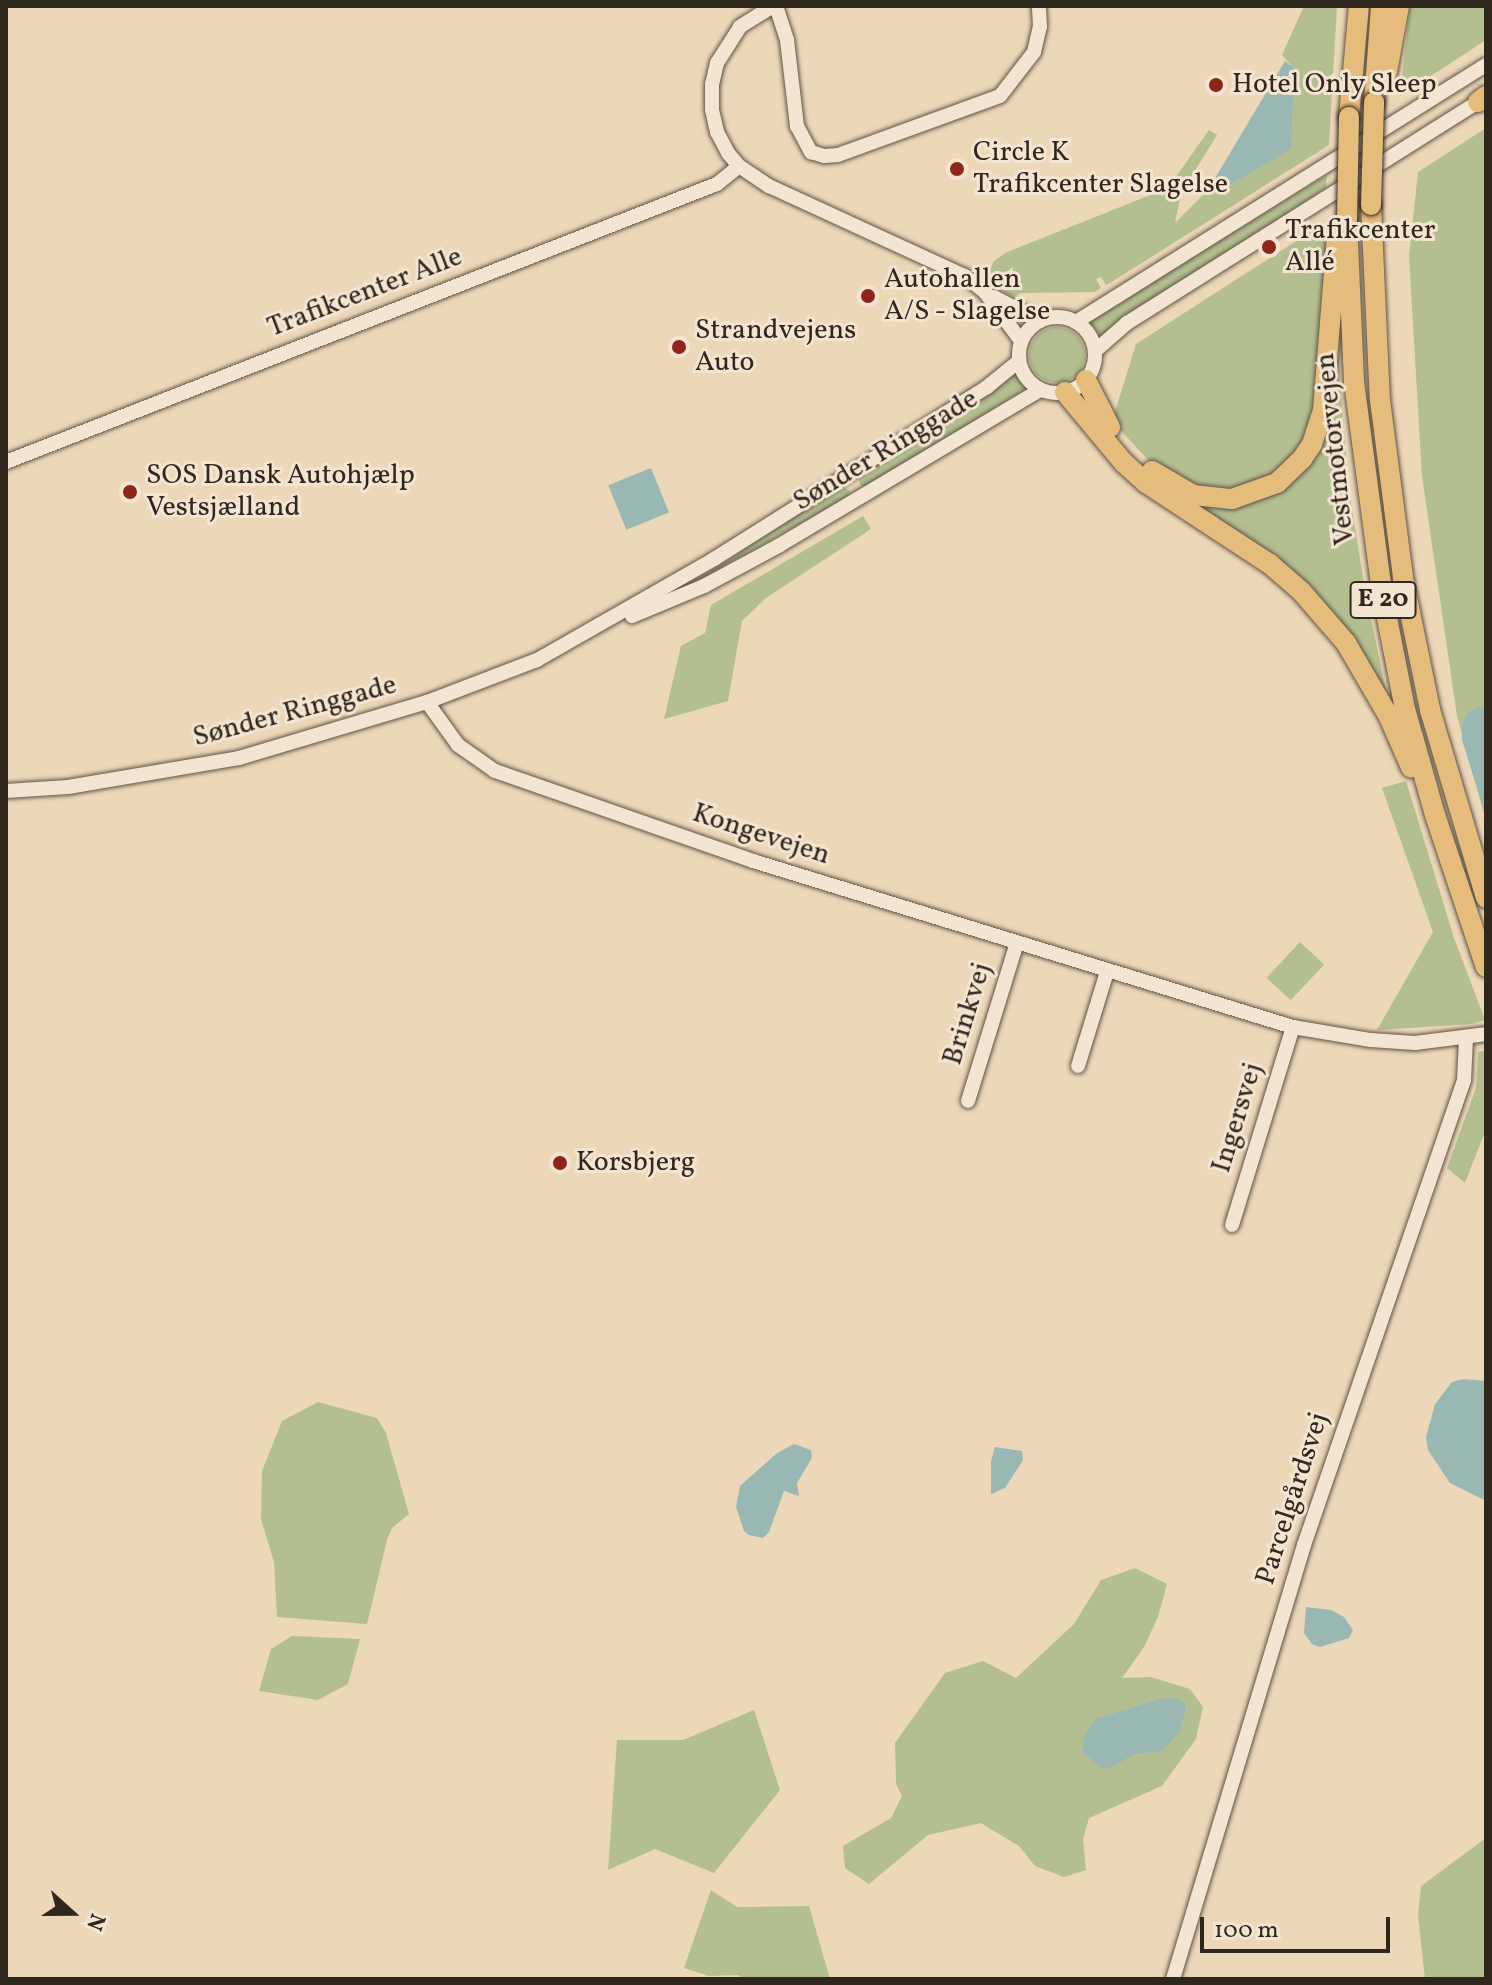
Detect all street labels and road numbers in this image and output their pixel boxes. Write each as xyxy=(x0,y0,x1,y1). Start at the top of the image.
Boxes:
street label: Trafikcenter Alle xyxy=(263,240,467,346)
street label: Vestmotorvejen xyxy=(1309,351,1363,547)
street label: Sønder Ringgade xyxy=(788,383,984,519)
road number: E 20 xyxy=(1349,578,1417,622)
street label: Sønder Ringgade xyxy=(190,669,400,755)
street label: Kongevejen xyxy=(688,797,834,873)
street label: Brinkvej xyxy=(937,959,999,1069)
street label: Ingersvej xyxy=(1205,1059,1271,1177)
street label: Parcelgårdsvej xyxy=(1249,1409,1337,1589)

